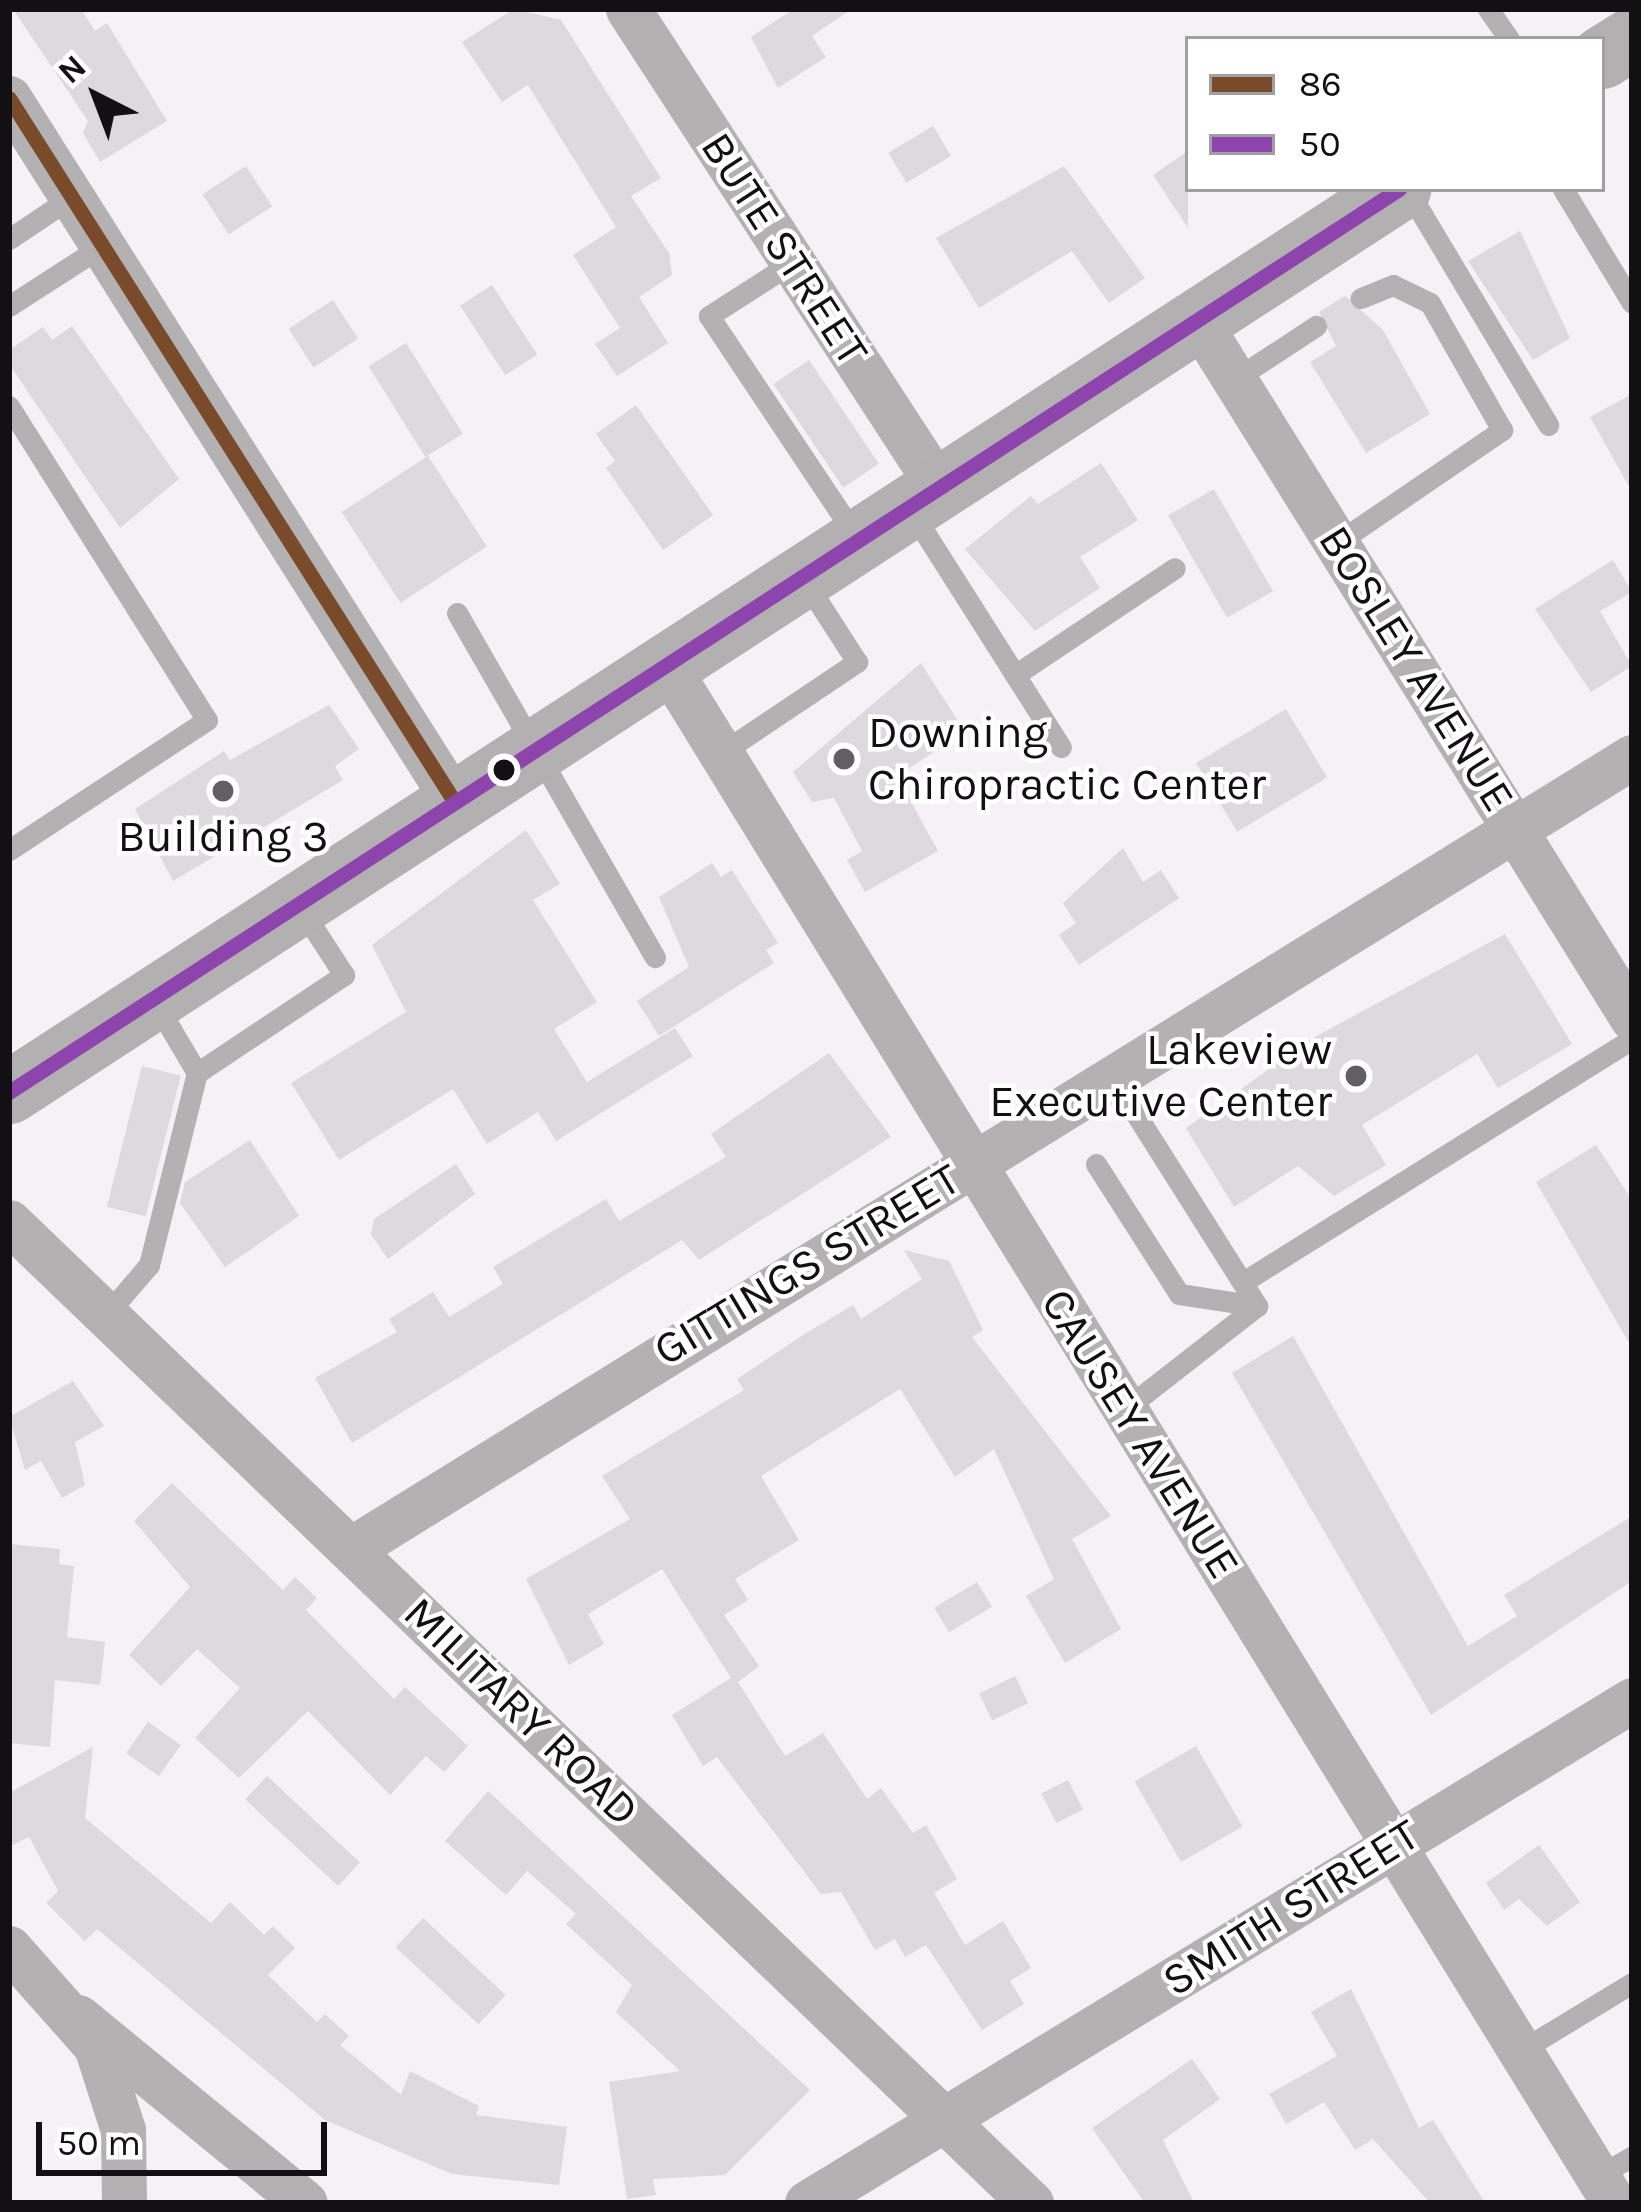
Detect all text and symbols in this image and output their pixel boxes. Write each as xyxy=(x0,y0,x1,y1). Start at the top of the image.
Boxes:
north arrow xyxy=(36,36,156,156)
legend xyxy=(1185,36,1605,192)
text: N xyxy=(50,47,93,91)
text: 86 xyxy=(1299,63,1342,105)
street label: BUTE STREET xyxy=(689,123,879,375)
text: 50 xyxy=(1299,123,1341,165)
street label: BOSLEY AVENUE xyxy=(1307,516,1525,822)
place label: Downing Chiropractic Center xyxy=(868,706,1266,812)
marker: Downing Chiropractic Center xyxy=(831,746,857,772)
unlabelled marker xyxy=(493,759,515,781)
marker: Building 3 xyxy=(210,778,236,804)
place label: Building 3 xyxy=(117,810,329,864)
place label: Lakeview Executive Center xyxy=(989,1023,1332,1129)
marker: Lakeview Executive Center xyxy=(1343,1063,1369,1089)
street label: GITTINGS STREET xyxy=(644,1152,970,1378)
street label: CAUSEY AVENUE xyxy=(1029,1279,1251,1589)
street label: MILITARY ROAD xyxy=(392,1586,650,1838)
street label: SMITH STREET xyxy=(1153,1808,1429,2008)
scale bar xyxy=(42,2098,333,2172)
text: 50 m xyxy=(57,2122,141,2164)

